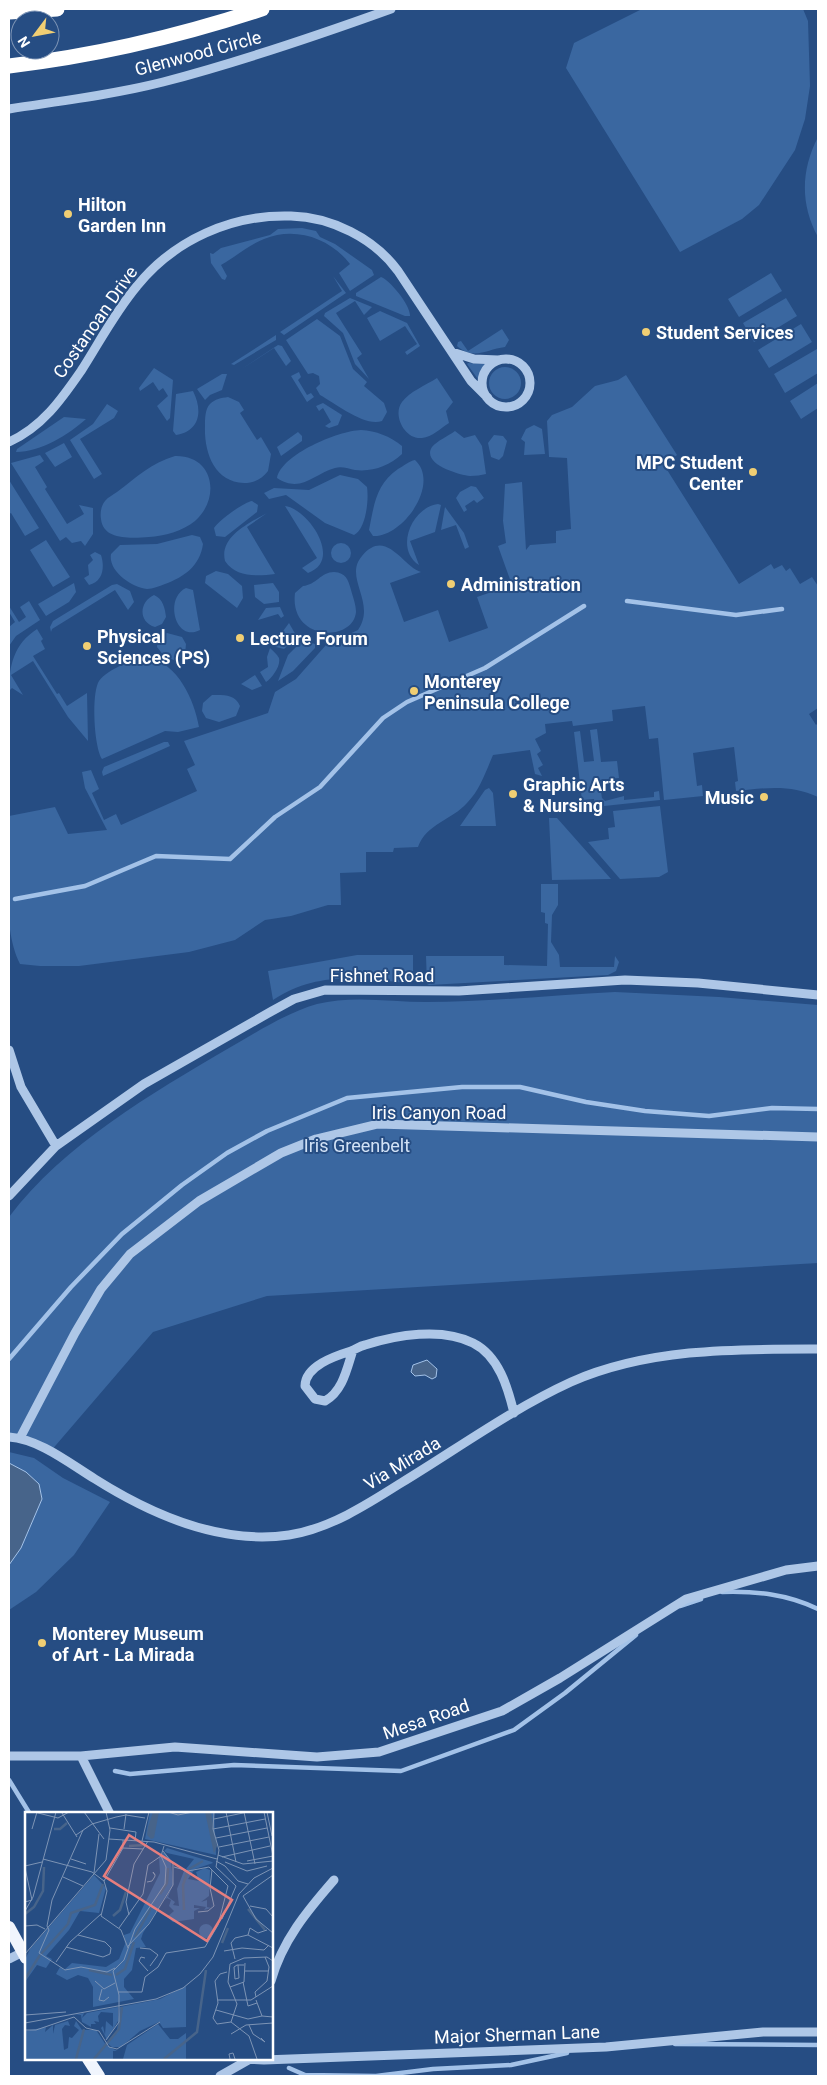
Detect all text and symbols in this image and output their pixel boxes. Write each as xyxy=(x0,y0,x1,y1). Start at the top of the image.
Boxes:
north arrow xyxy=(10,10,60,60)
street label: Glenwood Circle xyxy=(132,26,264,80)
text: N xyxy=(15,33,33,50)
place label: Hilton Garden Inn xyxy=(78,194,166,236)
marker: Hilton Garden Inn xyxy=(62,208,74,220)
street label: Costanoan Drive xyxy=(49,262,141,382)
place label: Student Services xyxy=(656,322,794,343)
marker: Student Services xyxy=(640,326,652,338)
place label: MPC Student Center xyxy=(636,452,743,494)
marker: MPC Student Center xyxy=(747,466,759,478)
place label: Administration xyxy=(461,574,581,595)
marker: Administration xyxy=(445,578,457,590)
place label: Physical Sciences (PS) xyxy=(97,626,210,669)
place label: Lecture Forum xyxy=(250,628,368,649)
marker: Lecture Forum xyxy=(234,632,246,644)
marker: Physical Sciences (PS) xyxy=(81,640,93,652)
place label: Monterey Peninsula College xyxy=(424,671,570,713)
marker: Monterey Peninsula College xyxy=(408,685,420,697)
place label: Graphic Arts & Nursing xyxy=(523,774,625,816)
place label: Music xyxy=(705,787,754,808)
marker: Graphic Arts & Nursing xyxy=(507,788,519,800)
marker: Music xyxy=(758,791,770,803)
street label: Fishnet Road xyxy=(330,965,434,986)
street label: Iris Canyon Road xyxy=(372,1102,506,1123)
park label: Iris Greenbelt xyxy=(304,1135,410,1156)
street label: Via Mirada xyxy=(360,1432,444,1494)
place label: Monterey Museum of Art - La Mirada xyxy=(52,1623,204,1665)
marker: Monterey Museum of Art - La Mirada xyxy=(36,1637,48,1649)
street label: Mesa Road xyxy=(380,1694,472,1744)
inset map xyxy=(25,1812,272,2060)
street label: Major Sherman Lane xyxy=(434,2021,600,2047)

